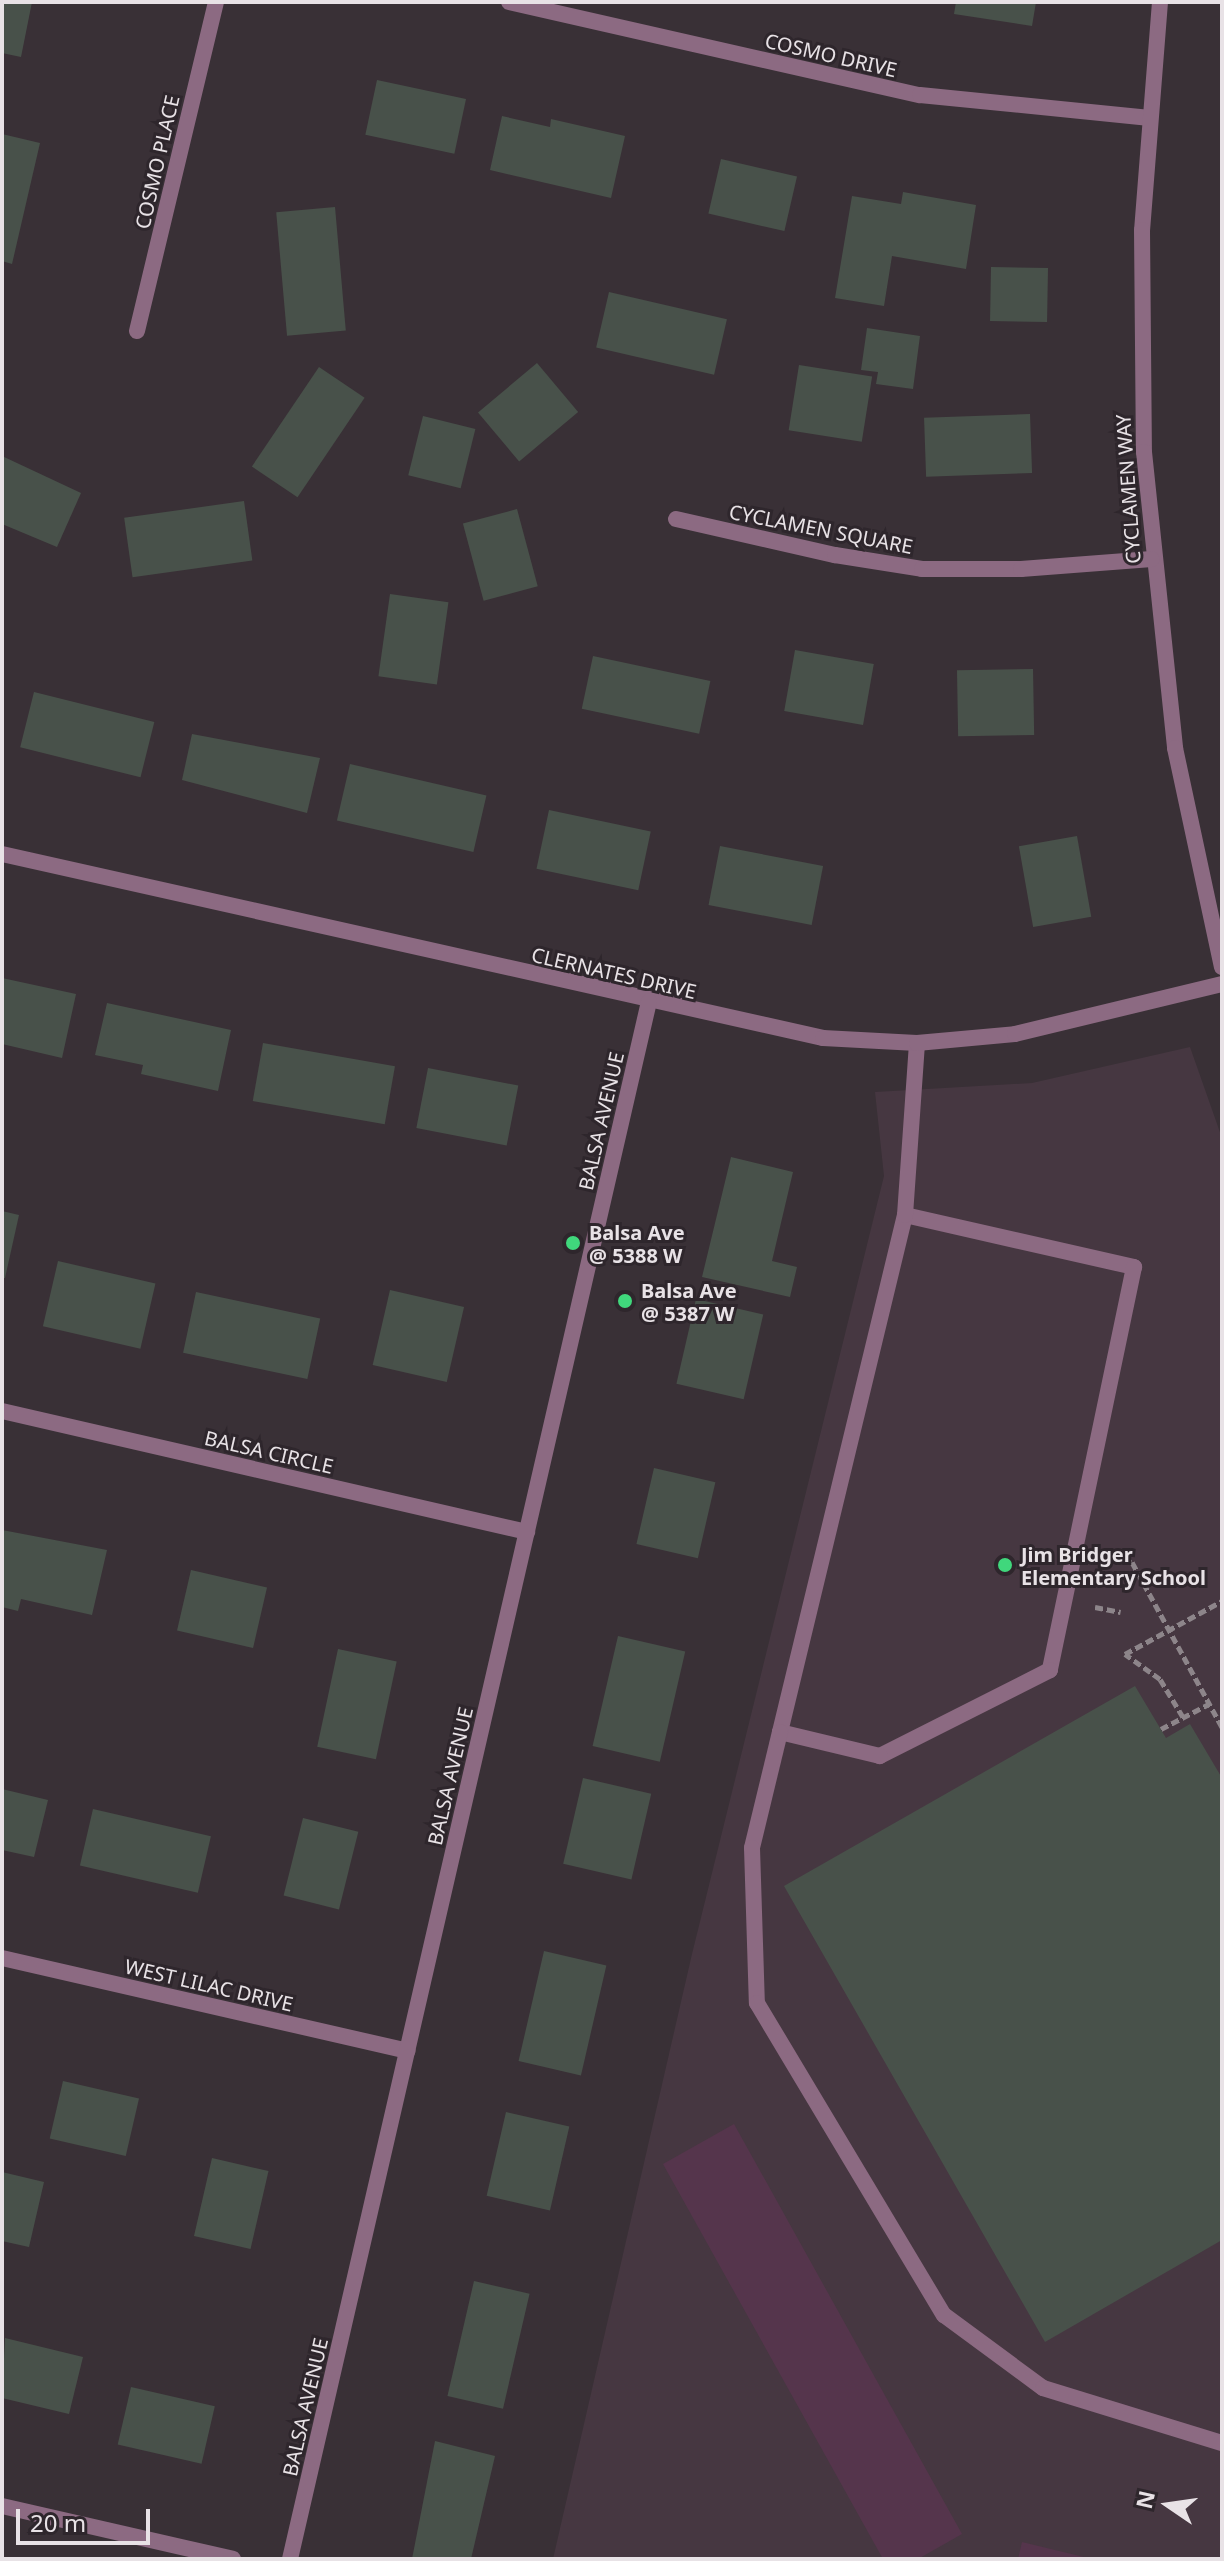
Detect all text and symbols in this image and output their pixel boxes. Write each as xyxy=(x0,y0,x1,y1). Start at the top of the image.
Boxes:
street label: COSMO DRIVE xyxy=(763,28,899,82)
street label: COSMO PLACE xyxy=(130,93,184,231)
street label: CYCLAMEN WAY xyxy=(1111,413,1145,565)
street label: CYCLAMEN SQUARE xyxy=(727,499,915,559)
street label: CLERNATES DRIVE xyxy=(529,942,699,1004)
street label: BALSA AVENUE xyxy=(573,1049,629,1193)
place label: Balsa Ave @ 5388 W xyxy=(589,1220,685,1267)
marker: Balsa Ave @ 5388 W xyxy=(564,1234,582,1252)
place label: Balsa Ave @ 5387 W xyxy=(641,1278,737,1325)
marker: Balsa Ave @ 5387 W xyxy=(616,1292,634,1310)
street label: BALSA CIRCLE xyxy=(202,1426,336,1478)
place label: Jim Bridger Elementary School xyxy=(1021,1542,1206,1589)
marker: Jim Bridger Elementary School xyxy=(996,1556,1014,1574)
street label: BALSA AVENUE xyxy=(422,1704,478,1848)
street label: WEST LILAC DRIVE xyxy=(123,1954,295,2016)
street label: BALSA AVENUE xyxy=(277,2335,333,2479)
north arrow xyxy=(1128,2465,1208,2545)
text: N xyxy=(1128,2488,1161,2512)
scale bar xyxy=(20,2493,154,2543)
text: 20 m xyxy=(30,2506,86,2539)

